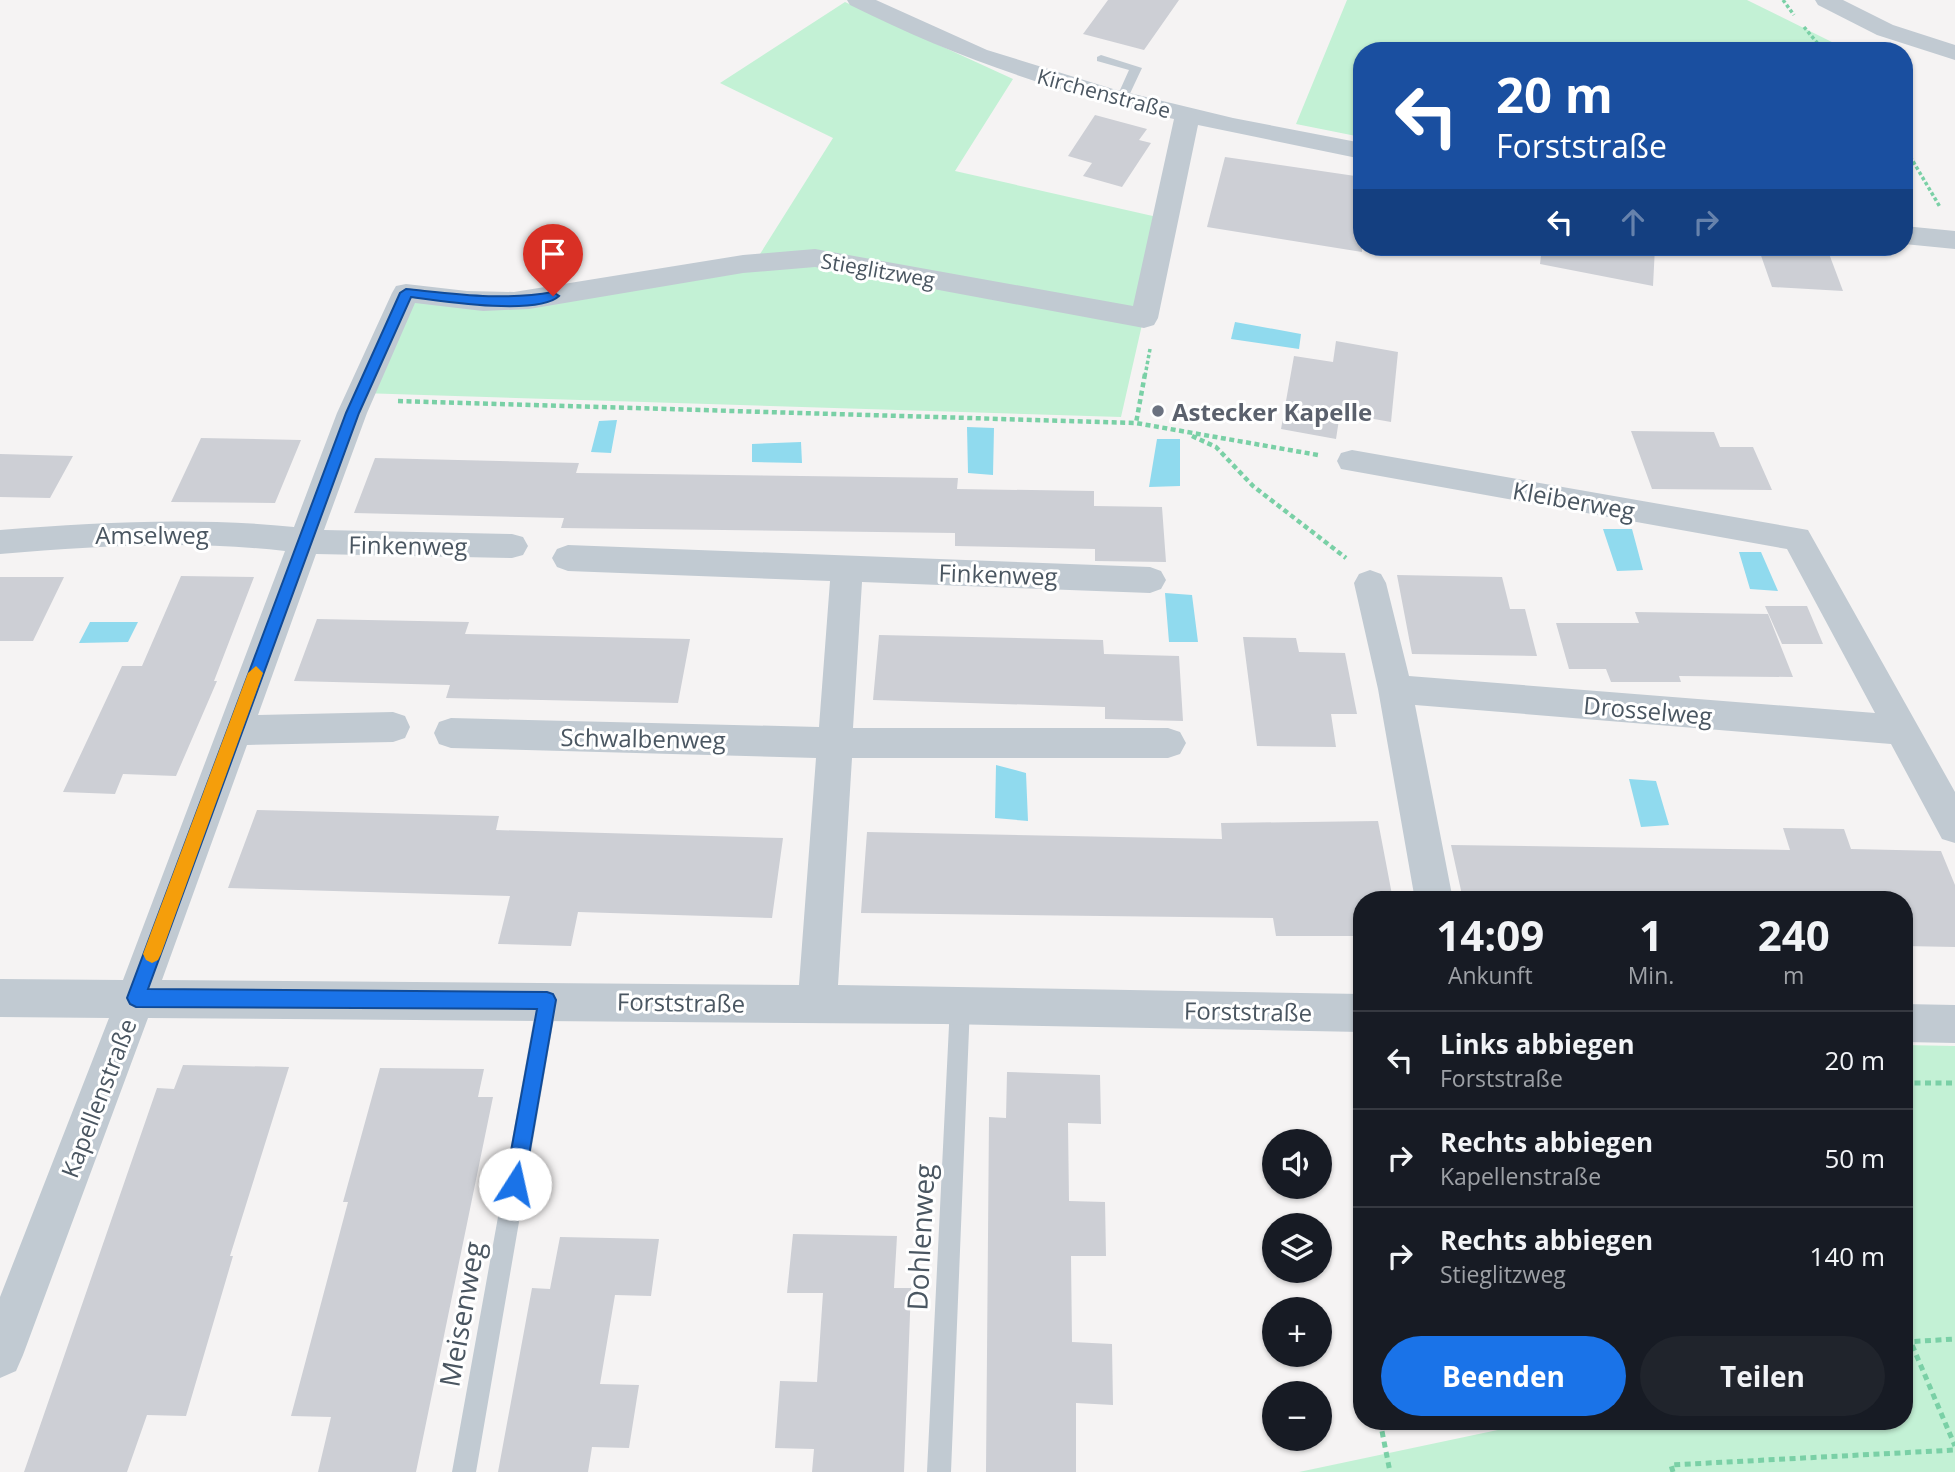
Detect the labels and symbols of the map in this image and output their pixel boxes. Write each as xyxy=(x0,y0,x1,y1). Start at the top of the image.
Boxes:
street label: Kirchenstraße xyxy=(1034,62,1174,124)
pin xyxy=(523,224,583,296)
street label: Stieglitzweg xyxy=(819,246,937,294)
place label: Astecker Kapelle xyxy=(1172,395,1372,428)
marker: Astecker Kapelle xyxy=(1150,403,1166,419)
street label: Kleiberweg xyxy=(1510,473,1638,527)
street label: Amselweg xyxy=(95,518,209,551)
street label: Finkenweg xyxy=(348,527,468,563)
street label: Finkenweg xyxy=(938,555,1058,593)
street label: Drosselweg xyxy=(1582,688,1714,732)
street label: Schwalbenweg xyxy=(560,720,726,756)
street label: Forststraße xyxy=(617,984,745,1020)
street label: Forststraße xyxy=(1184,993,1312,1029)
street label: Kapellenstraße xyxy=(52,1014,144,1182)
position arrow xyxy=(478,1147,552,1221)
street label: Dohlenweg xyxy=(897,1163,943,1311)
street label: Meisenweg xyxy=(430,1238,492,1390)

